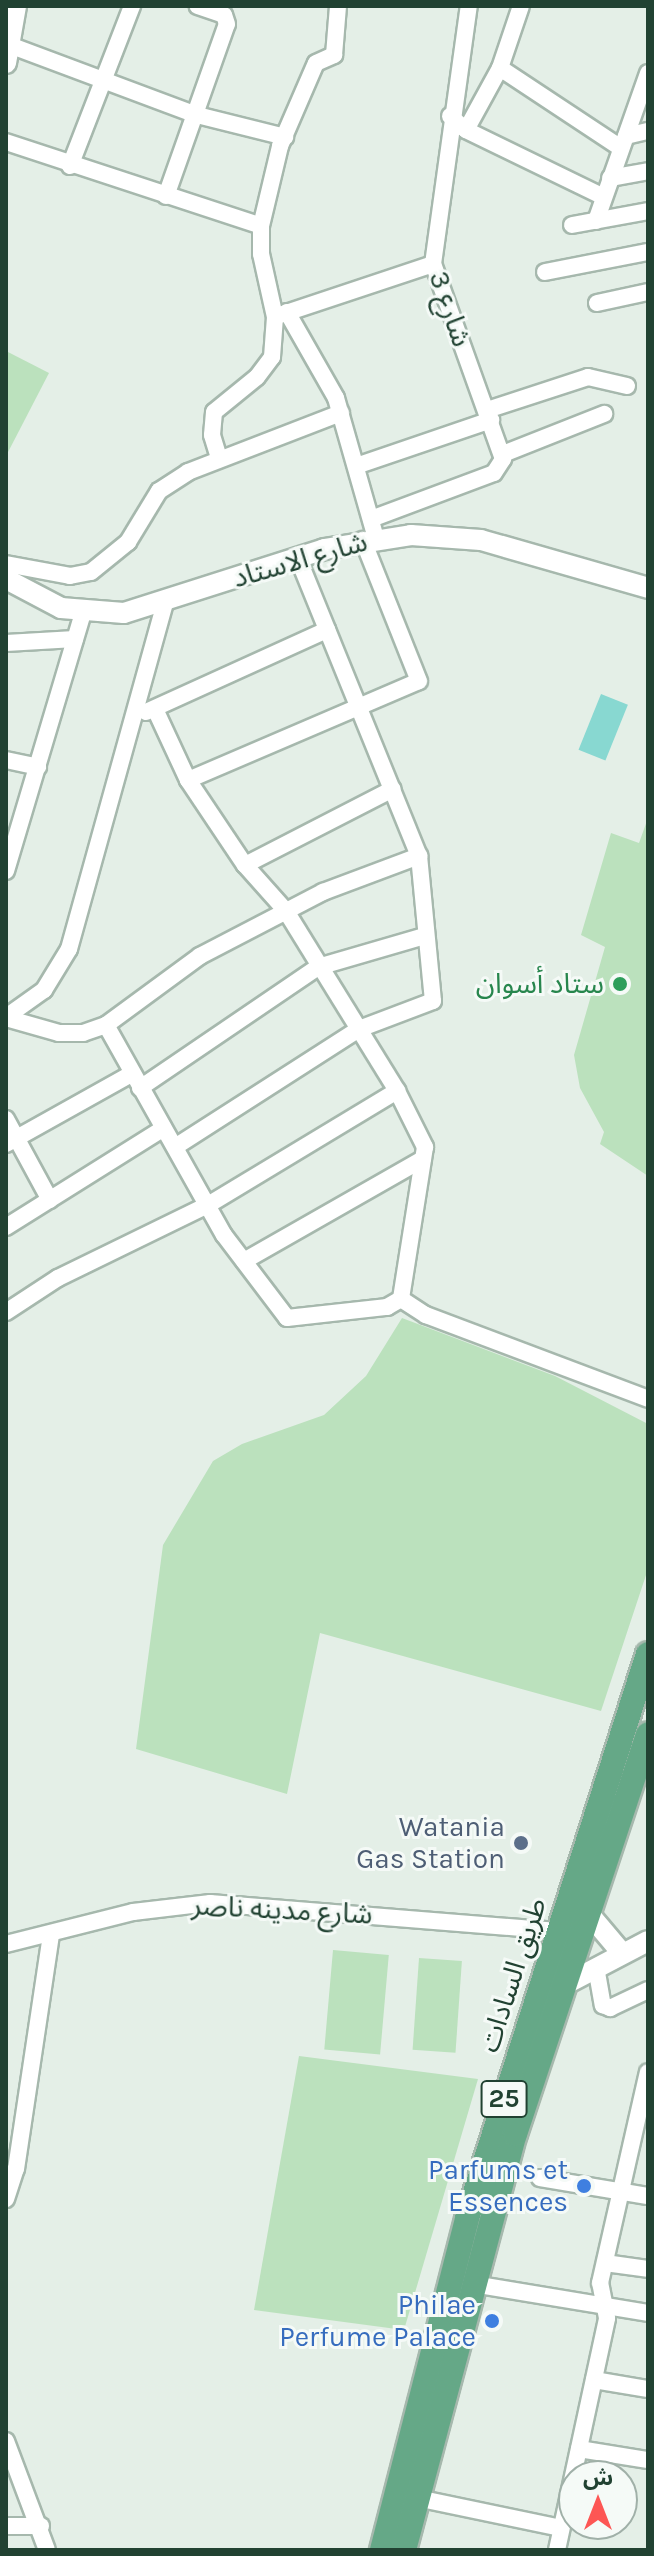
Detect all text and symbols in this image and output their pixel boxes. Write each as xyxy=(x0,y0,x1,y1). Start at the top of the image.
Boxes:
street label: شارع 3 xyxy=(421,267,479,351)
street label: شارع الاستاد xyxy=(229,525,371,595)
place label: ستاد أسوان xyxy=(476,967,604,1001)
marker: ستاد أسوان xyxy=(611,975,629,993)
place label: Watania Gas Station xyxy=(356,1810,505,1876)
marker: Watania Gas Station xyxy=(512,1834,530,1852)
street label: شارع مدينه ناصر xyxy=(191,1888,373,1932)
street label: طريق السادات xyxy=(472,1893,554,2057)
road number: 25 xyxy=(480,2077,528,2121)
place label: Parfums et Essences xyxy=(428,2153,568,2219)
marker: Parfums et Essences xyxy=(575,2177,593,2195)
place label: Philae Perfume Palace xyxy=(279,2288,476,2354)
marker: Philae Perfume Palace xyxy=(483,2312,501,2330)
north arrow xyxy=(558,2460,638,2540)
text: ش xyxy=(583,2465,613,2491)

